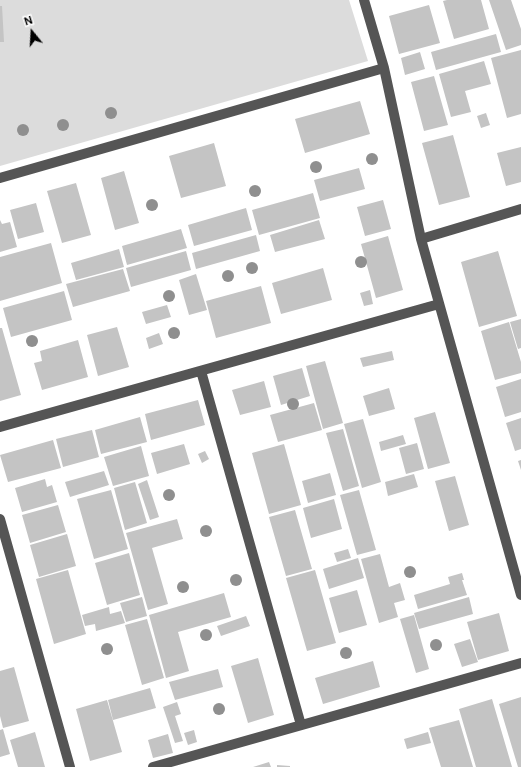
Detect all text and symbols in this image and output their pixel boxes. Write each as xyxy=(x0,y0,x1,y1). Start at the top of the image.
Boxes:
north arrow xyxy=(12,12,52,52)
text: N xyxy=(22,13,34,28)

